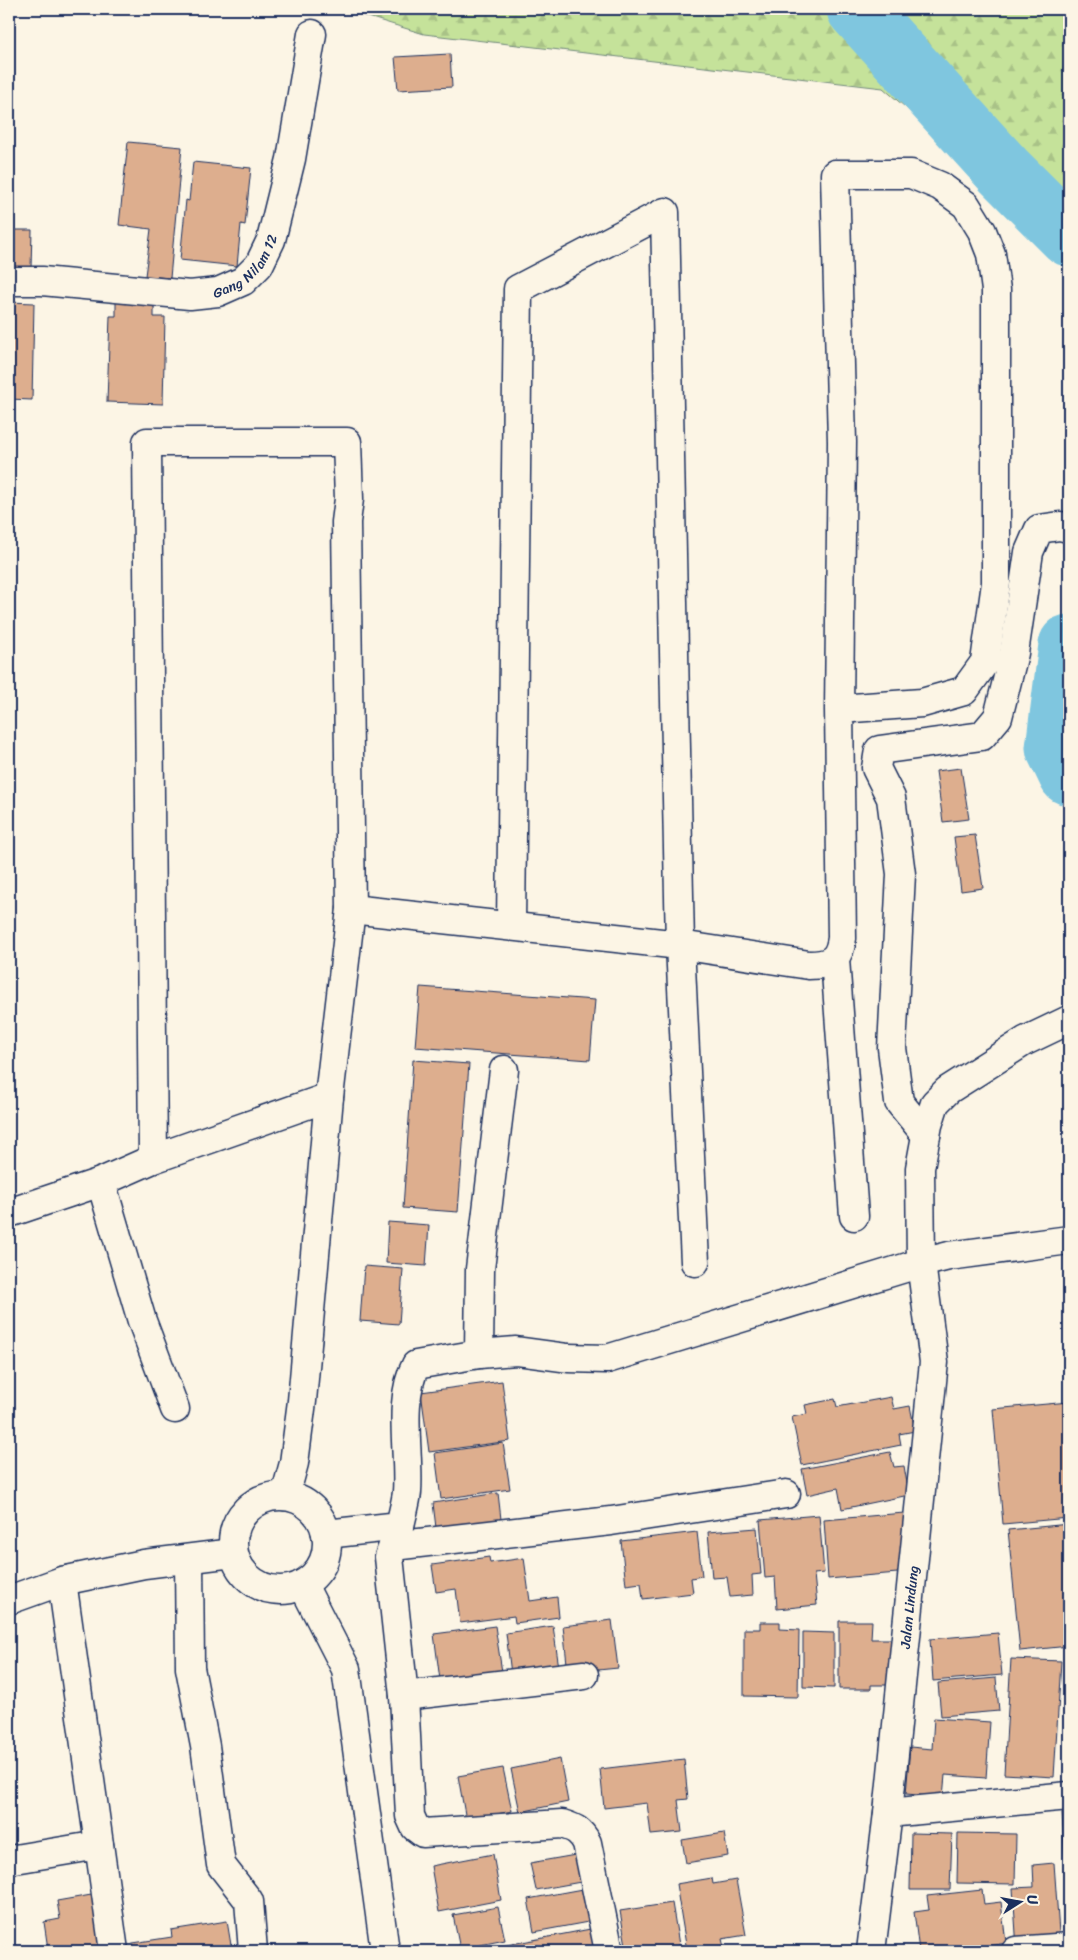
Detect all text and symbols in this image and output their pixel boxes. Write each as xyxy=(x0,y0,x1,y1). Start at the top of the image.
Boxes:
street label: Gang Nilam 12 xyxy=(212,232,285,305)
street label: Jalan Lindung xyxy=(893,1564,926,1651)
north arrow xyxy=(996,1878,1046,1928)
text: U xyxy=(1019,1893,1046,1907)

